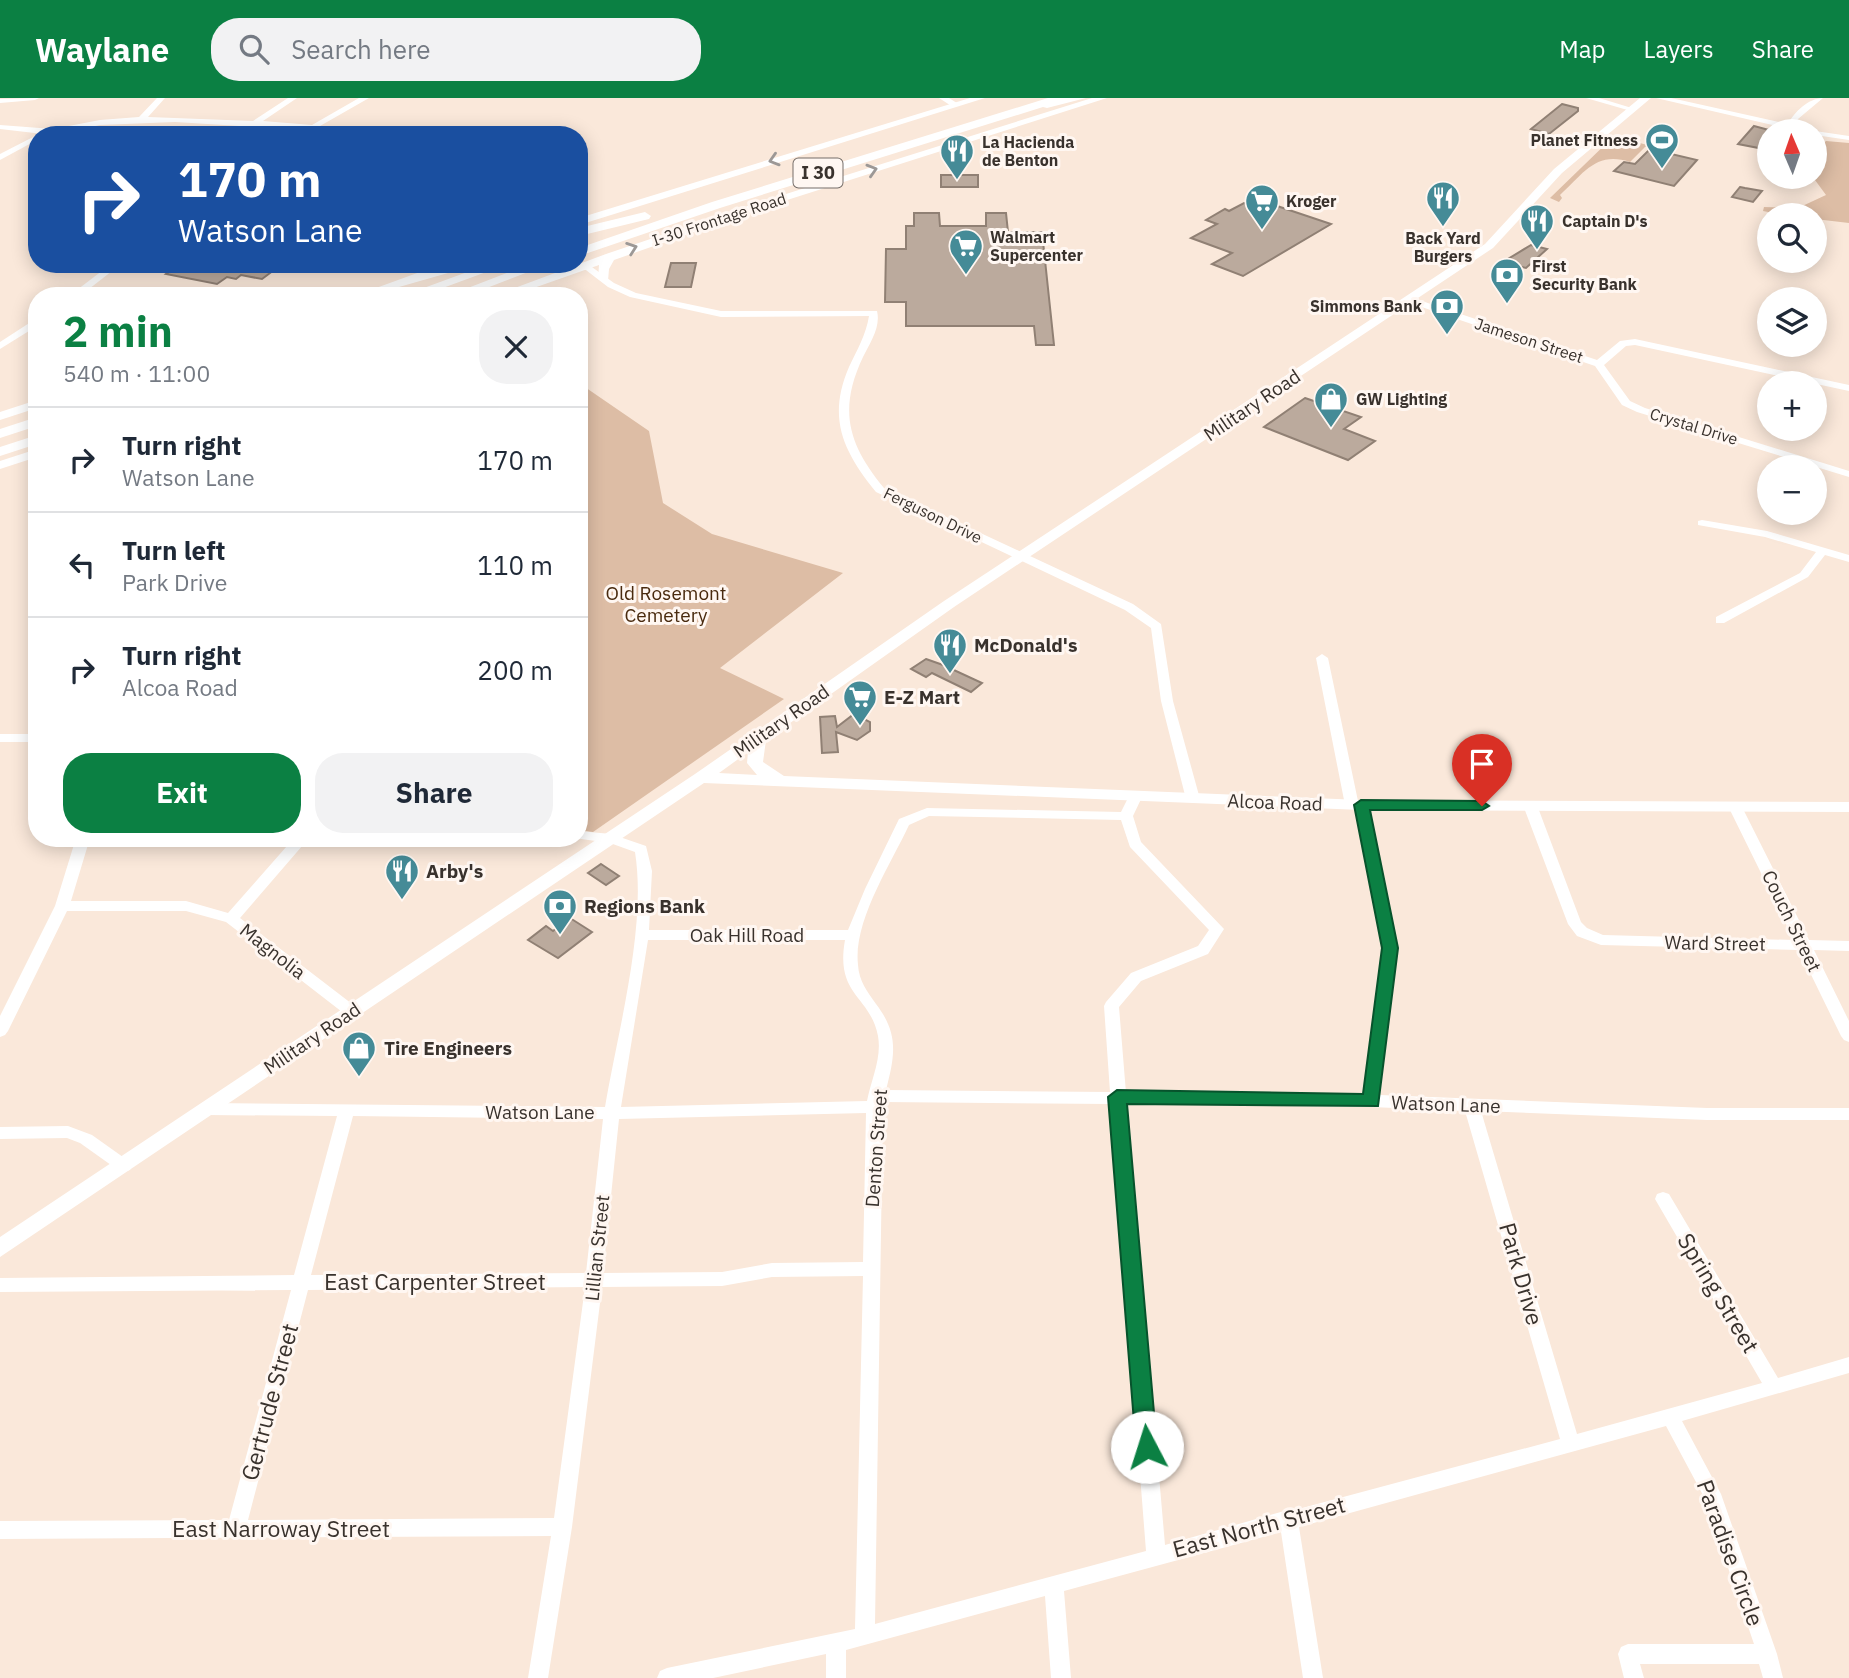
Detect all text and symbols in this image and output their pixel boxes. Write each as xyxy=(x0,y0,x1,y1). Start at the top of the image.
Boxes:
search box xyxy=(211,18,701,81)
text: Waylane xyxy=(35,28,169,71)
icon: search xyxy=(235,30,273,68)
text: Search here xyxy=(291,32,431,66)
text: Map xyxy=(1559,33,1606,65)
text: Layers xyxy=(1644,33,1714,65)
text: Share xyxy=(1752,33,1814,65)
north arrow xyxy=(1757,119,1827,189)
map controls xyxy=(1757,119,1827,525)
sports icon: Planet Fitness xyxy=(1643,121,1681,170)
place label: Planet Fitness xyxy=(1531,130,1638,150)
restaurant icon: La Hacienda de Benton xyxy=(938,132,976,181)
place label: La Hacienda de Benton xyxy=(982,132,1074,170)
text: 170 m xyxy=(178,147,322,210)
one-way arrow xyxy=(768,151,780,166)
icon: right xyxy=(63,154,154,245)
road number: I 30 xyxy=(794,158,842,188)
one-way arrow xyxy=(866,163,878,178)
restaurant icon: Back Yard Burgers xyxy=(1424,179,1462,228)
supermarket icon: Kroger xyxy=(1243,182,1281,231)
street label: I-30 Frontage Road xyxy=(650,188,788,250)
place label: Kroger xyxy=(1286,191,1337,211)
restaurant icon: Captain D's xyxy=(1518,202,1556,251)
button: search xyxy=(1757,203,1827,273)
text: Watson Lane xyxy=(178,209,363,251)
place label: Captain D's xyxy=(1562,211,1648,231)
supermarket icon: Walmart Supercenter xyxy=(947,227,985,276)
place label: Walmart Supercenter xyxy=(990,227,1083,265)
place label: Back Yard Burgers xyxy=(1405,228,1481,266)
one-way arrow xyxy=(626,242,638,256)
bank icon: First Security Bank xyxy=(1488,256,1526,305)
place label: First Security Bank xyxy=(1532,256,1638,294)
bank icon: Simmons Bank xyxy=(1428,287,1466,336)
button: layers xyxy=(1757,287,1827,357)
place label: Simmons Bank xyxy=(1310,296,1423,316)
text: 2 min xyxy=(63,304,173,359)
button: close xyxy=(479,310,553,384)
street label: Jameson Street xyxy=(1472,313,1586,367)
text: 540 m · 11:00 xyxy=(63,358,210,388)
street label: Military Road xyxy=(1199,364,1305,446)
button: + xyxy=(1757,371,1827,441)
shop icon: GW Lighting xyxy=(1312,380,1350,429)
place label: GW Lighting xyxy=(1356,389,1447,409)
street label: Crystal Drive xyxy=(1648,403,1741,449)
text: Turn right xyxy=(122,428,241,462)
icon: right xyxy=(63,441,101,479)
text: 170 m xyxy=(477,443,553,477)
button: − xyxy=(1757,455,1827,525)
text: Watson Lane xyxy=(122,462,255,492)
street label: Ferguson Drive xyxy=(881,483,986,548)
text: Turn left xyxy=(122,533,225,567)
icon: left xyxy=(63,546,101,584)
text: 110 m xyxy=(477,548,553,582)
text: Park Drive xyxy=(122,567,227,597)
park label: Old Rosemont Cemetery xyxy=(605,581,727,627)
restaurant icon: McDonald's xyxy=(931,626,969,675)
place label: McDonald's xyxy=(974,633,1077,657)
text: Turn right xyxy=(122,638,241,672)
icon: right xyxy=(63,651,101,689)
text: 200 m xyxy=(477,653,553,687)
text: Alcoa Road xyxy=(122,672,238,702)
supermarket icon: E-Z Mart xyxy=(841,678,879,727)
street label: Military Road xyxy=(728,679,834,763)
place label: E-Z Mart xyxy=(884,685,960,709)
pin xyxy=(1452,734,1512,806)
icon: arrive xyxy=(1463,745,1501,783)
button: Exit xyxy=(63,753,301,833)
button: Share xyxy=(315,753,553,833)
street label: Alcoa Road xyxy=(1227,788,1323,816)
restaurant icon: Arby's xyxy=(383,852,421,901)
place label: Arby's xyxy=(426,859,483,883)
street label: Couch Street xyxy=(1757,866,1827,976)
bank icon: Regions Bank xyxy=(541,887,579,936)
place label: Regions Bank xyxy=(584,894,705,918)
street label: Magnolia xyxy=(235,918,311,984)
street label: Oak Hill Road xyxy=(690,923,804,947)
street label: Ward Street xyxy=(1664,930,1766,956)
street label: Military Road xyxy=(259,997,365,1079)
shop icon: Tire Engineers xyxy=(340,1029,378,1078)
place label: Tire Engineers xyxy=(384,1036,512,1060)
street label: Denton Street xyxy=(860,1088,892,1208)
street label: Watson Lane xyxy=(1391,1090,1501,1118)
street label: Watson Lane xyxy=(485,1100,595,1124)
street label: Lillian Street xyxy=(579,1194,615,1302)
street label: Park Drive xyxy=(1493,1219,1551,1329)
street label: Spring Street xyxy=(1671,1227,1766,1358)
street label: East Carpenter Street xyxy=(324,1266,546,1296)
street label: Gertrude Street xyxy=(234,1320,304,1483)
position arrow xyxy=(1110,1410,1184,1484)
street label: Paradise Circle xyxy=(1691,1475,1771,1630)
street label: East North Street xyxy=(1169,1489,1348,1564)
street label: East Narroway Street xyxy=(172,1513,390,1543)

